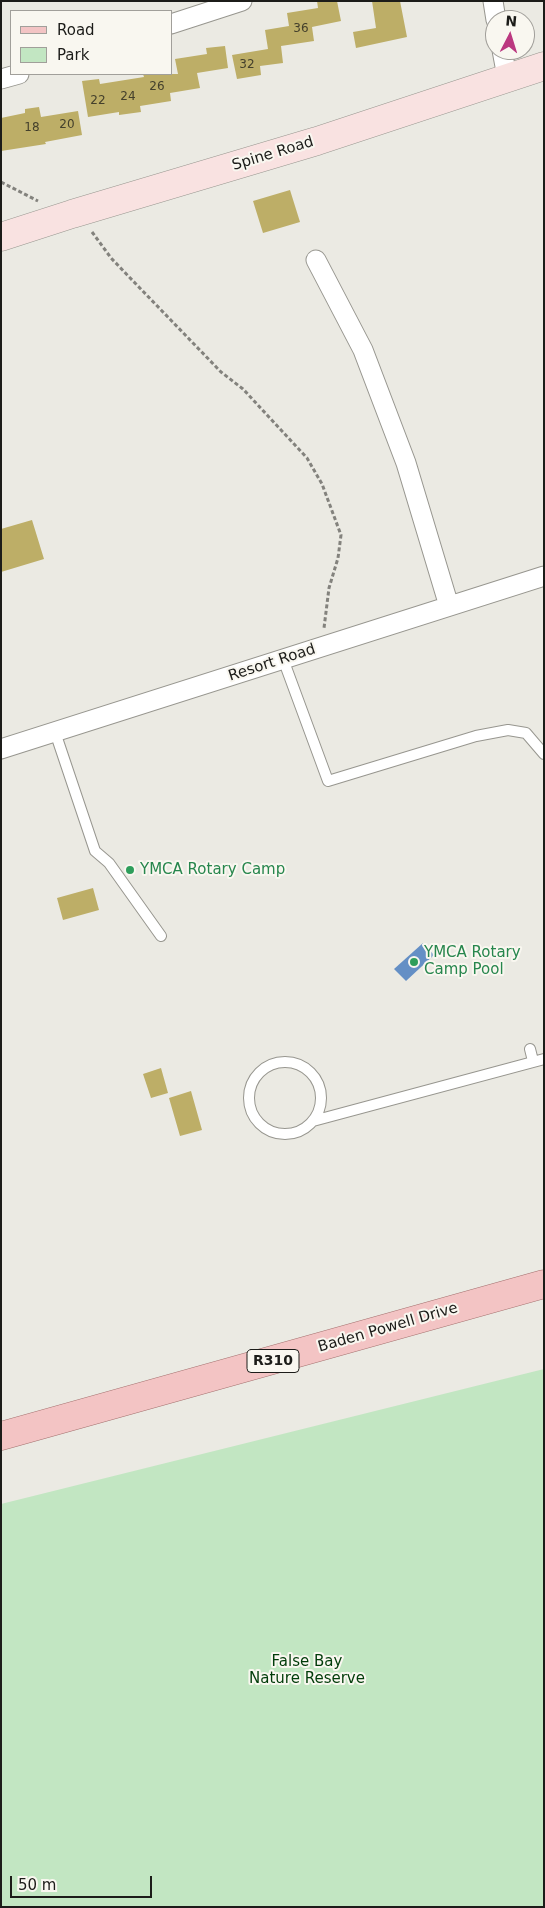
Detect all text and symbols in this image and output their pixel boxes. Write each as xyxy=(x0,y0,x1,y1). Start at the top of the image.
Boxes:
legend xyxy=(10,10,172,75)
north arrow xyxy=(485,10,535,60)
text: N xyxy=(505,13,518,30)
text: Road xyxy=(57,21,95,39)
house number: 36 xyxy=(293,22,309,36)
text: Park xyxy=(57,46,89,64)
house number: 32 xyxy=(239,58,255,72)
house number: 26 xyxy=(149,80,165,94)
house number: 24 xyxy=(120,90,136,104)
house number: 22 xyxy=(90,94,106,108)
house number: 20 xyxy=(59,118,75,132)
house number: 18 xyxy=(24,121,40,135)
street label: Spine Road xyxy=(230,133,316,175)
street label: Resort Road xyxy=(226,640,318,686)
place label: YMCA Rotary Camp xyxy=(140,861,285,879)
marker: YMCA Rotary Camp xyxy=(124,864,136,876)
place label: YMCA Rotary Camp Pool xyxy=(424,944,521,979)
marker: YMCA Rotary Camp Pool xyxy=(408,956,420,968)
street label: Baden Powell Drive xyxy=(316,1299,460,1357)
road number: R310 xyxy=(247,1350,299,1372)
park label: False Bay Nature Reserve xyxy=(249,1653,365,1688)
scale bar xyxy=(12,1866,155,1898)
text: 50 m xyxy=(18,1876,56,1894)

